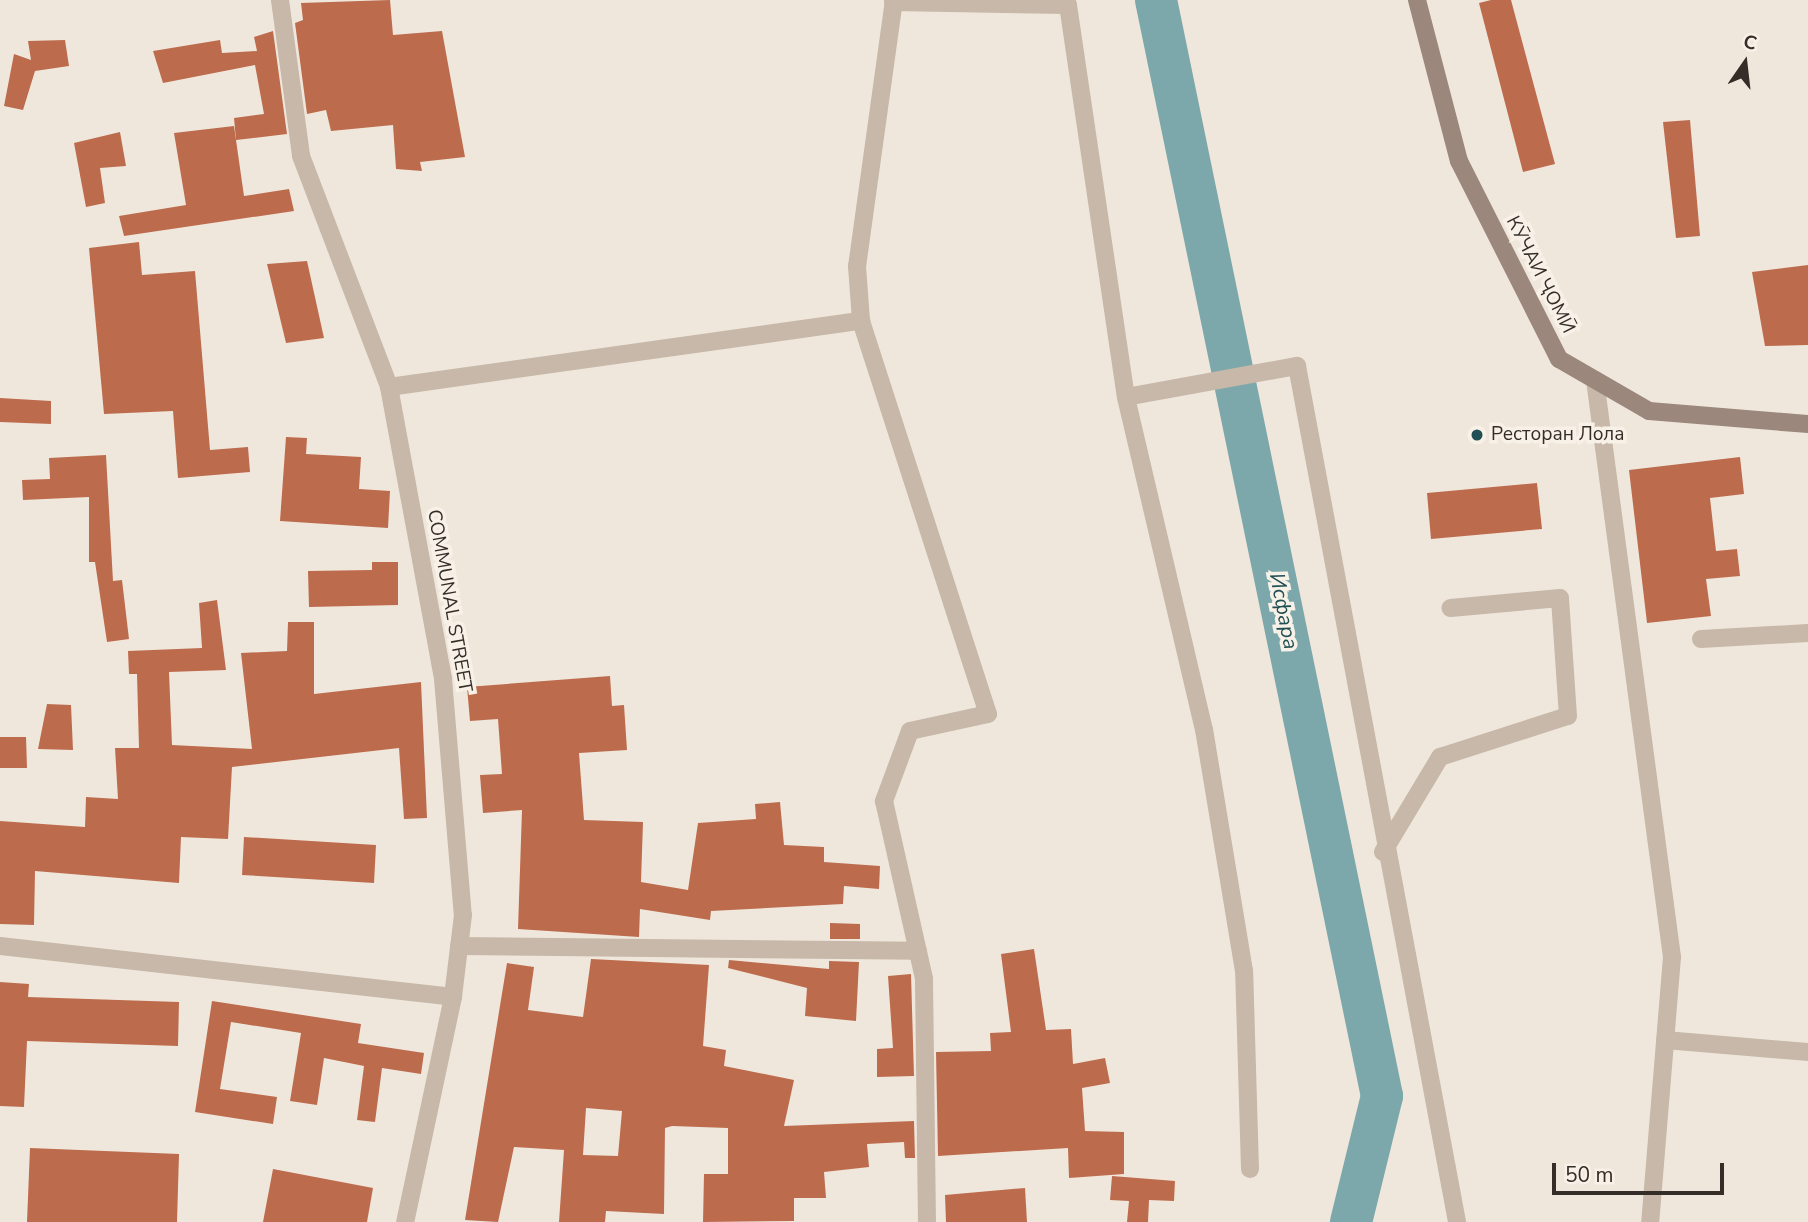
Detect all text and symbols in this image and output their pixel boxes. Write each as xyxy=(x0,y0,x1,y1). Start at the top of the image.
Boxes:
north arrow xyxy=(1710,28,1780,98)
text: С xyxy=(1741,28,1759,57)
street label: КӮЧАИ ҶОМӢ xyxy=(1501,213,1579,337)
place label: Ресторан Лола xyxy=(1491,424,1624,446)
marker: Ресторан Лола xyxy=(1469,427,1485,443)
street label: COMMUNAL STREET xyxy=(422,508,476,694)
water label: Исфара xyxy=(1264,571,1304,651)
scale bar xyxy=(1556,1148,1728,1192)
text: 50 m xyxy=(1565,1161,1614,1189)

